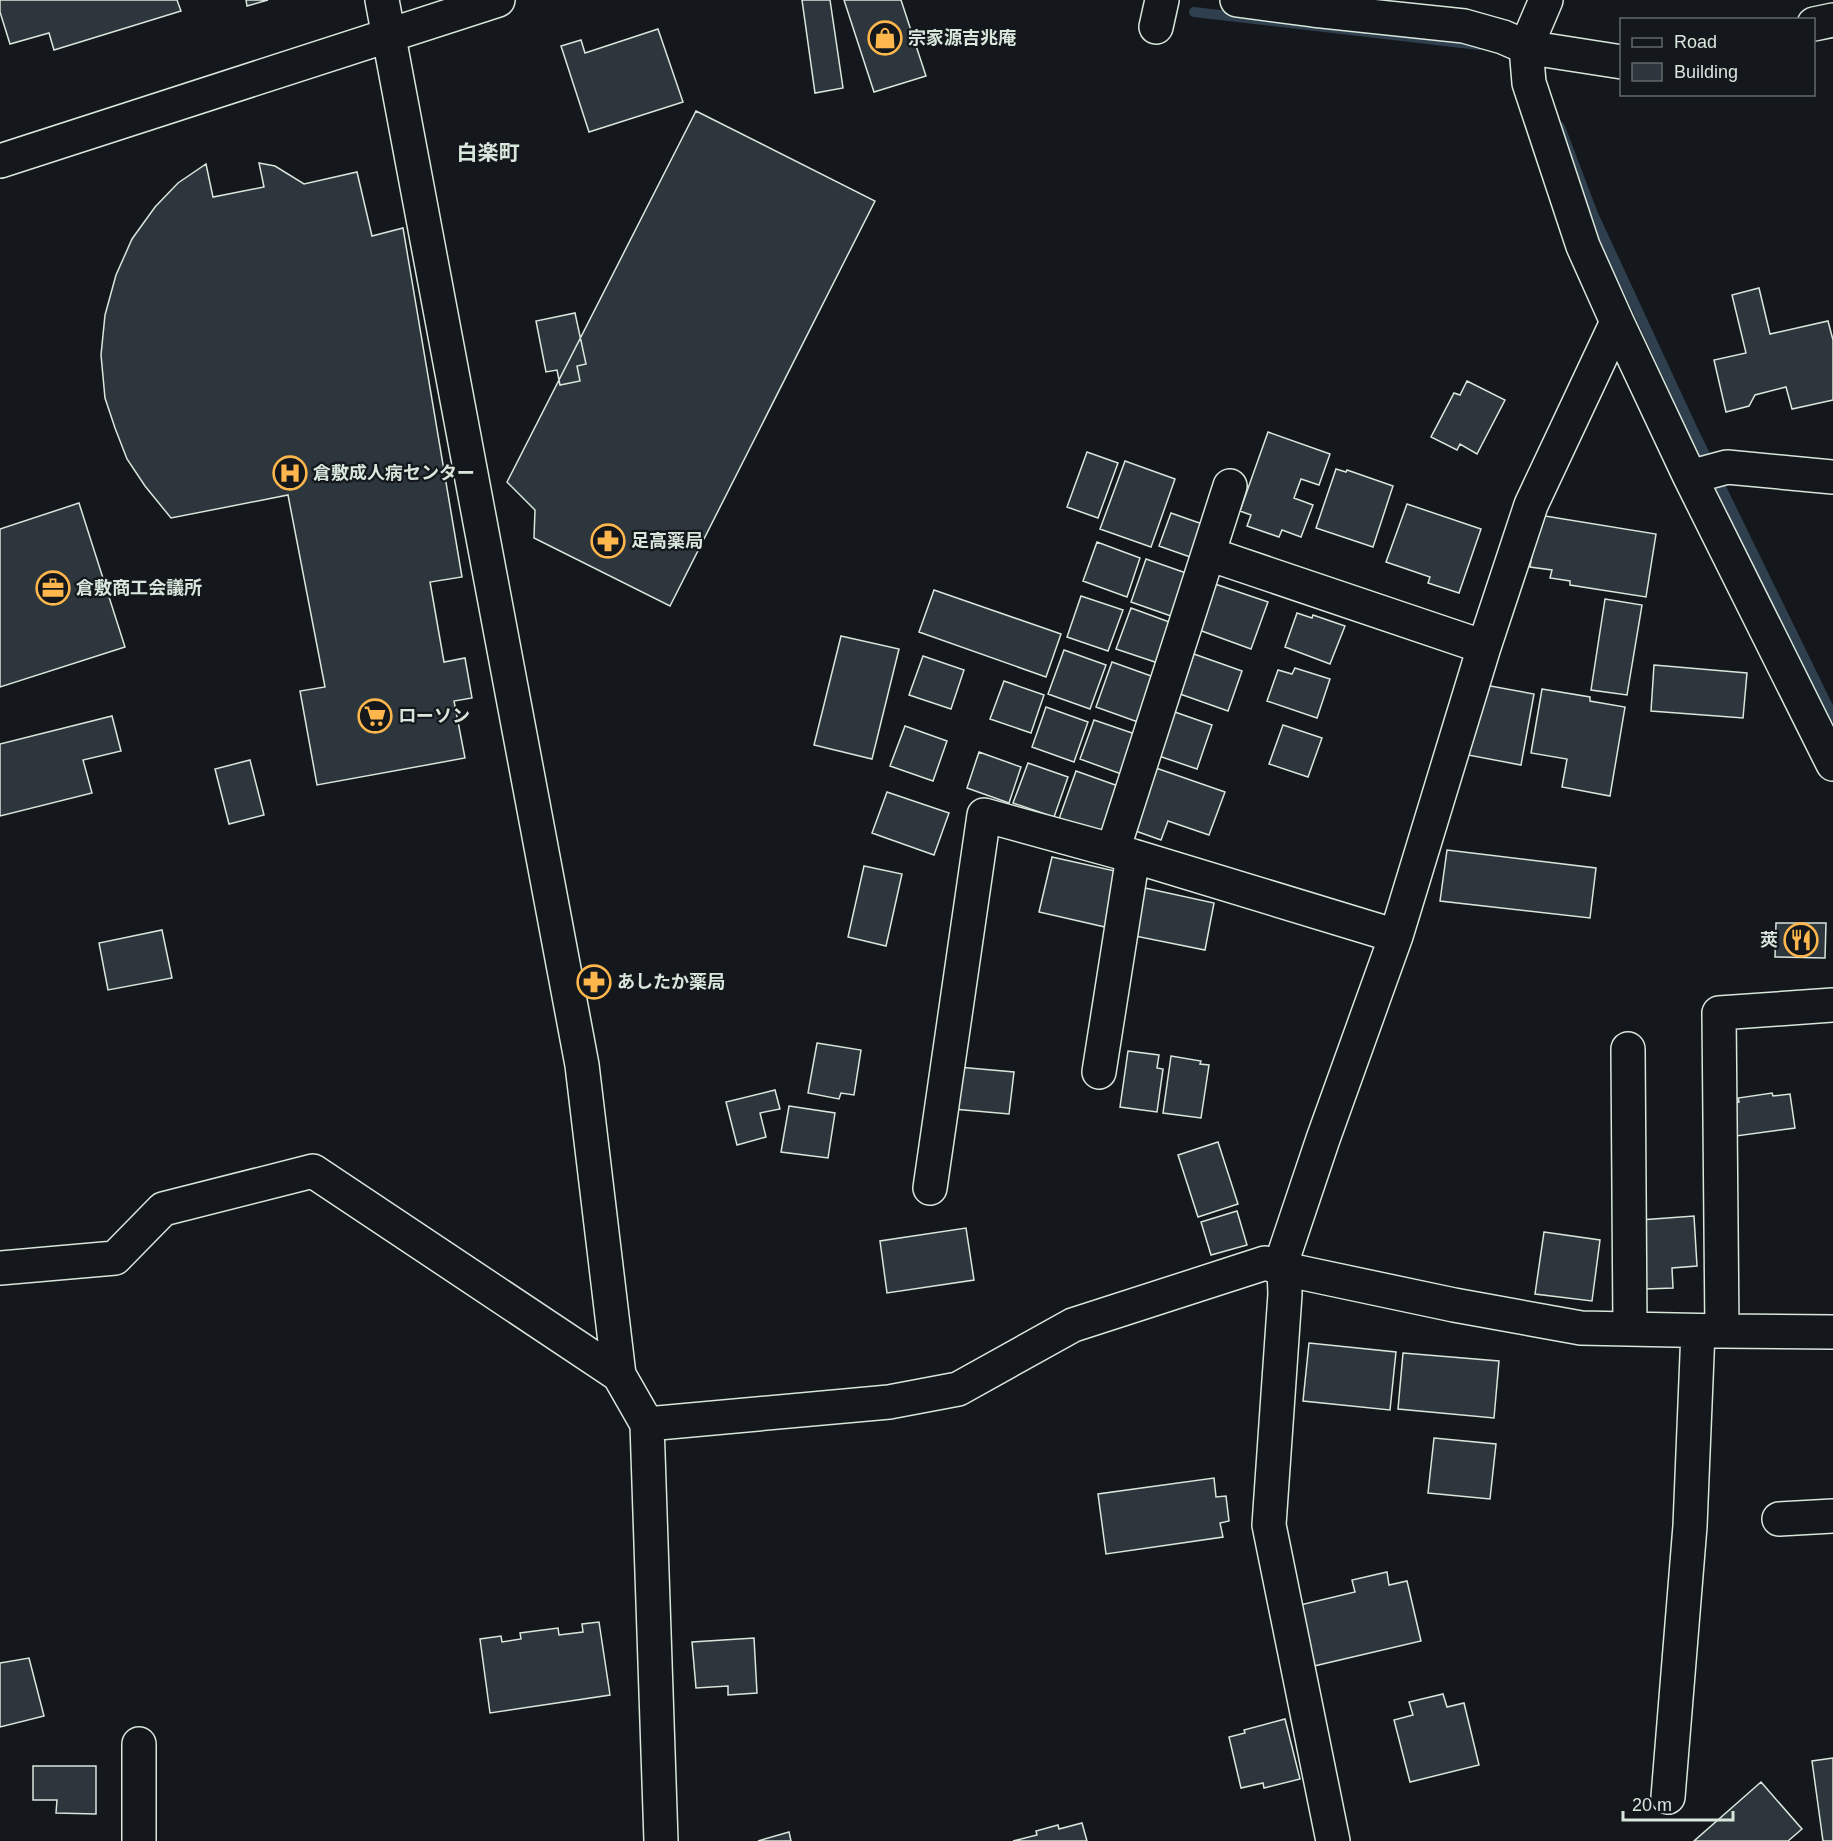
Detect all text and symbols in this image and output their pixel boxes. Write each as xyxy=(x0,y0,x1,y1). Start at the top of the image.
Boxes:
legend xyxy=(1620,18,1815,96)
shop icon: 宗家源吉兆庵 xyxy=(867,20,903,56)
place label: 宗家源吉兆庵 xyxy=(908,28,1016,48)
text: Road xyxy=(1674,32,1717,52)
text: Building xyxy=(1674,62,1738,82)
district label: 白楽町 xyxy=(457,141,520,164)
hospital icon: 倉敷成人病センター xyxy=(272,455,308,491)
place label: 倉敷成人病センター xyxy=(313,463,475,483)
pharmacy icon: 足高薬局 xyxy=(590,523,626,559)
place label: 足高薬局 xyxy=(631,531,703,551)
office icon: 倉敷商工会議所 xyxy=(35,570,71,606)
place label: 倉敷商工会議所 xyxy=(76,578,202,598)
supermarket icon: ローソン xyxy=(357,698,393,734)
place label: ローソン xyxy=(398,706,470,726)
restaurant icon: 莢 xyxy=(1783,922,1819,958)
place label: 莢 xyxy=(1760,930,1778,950)
pharmacy icon: あしたか薬局 xyxy=(576,964,612,1000)
place label: あしたか薬局 xyxy=(617,972,725,992)
scale bar xyxy=(1623,1784,1732,1822)
text: 20 m xyxy=(1632,1795,1672,1815)

